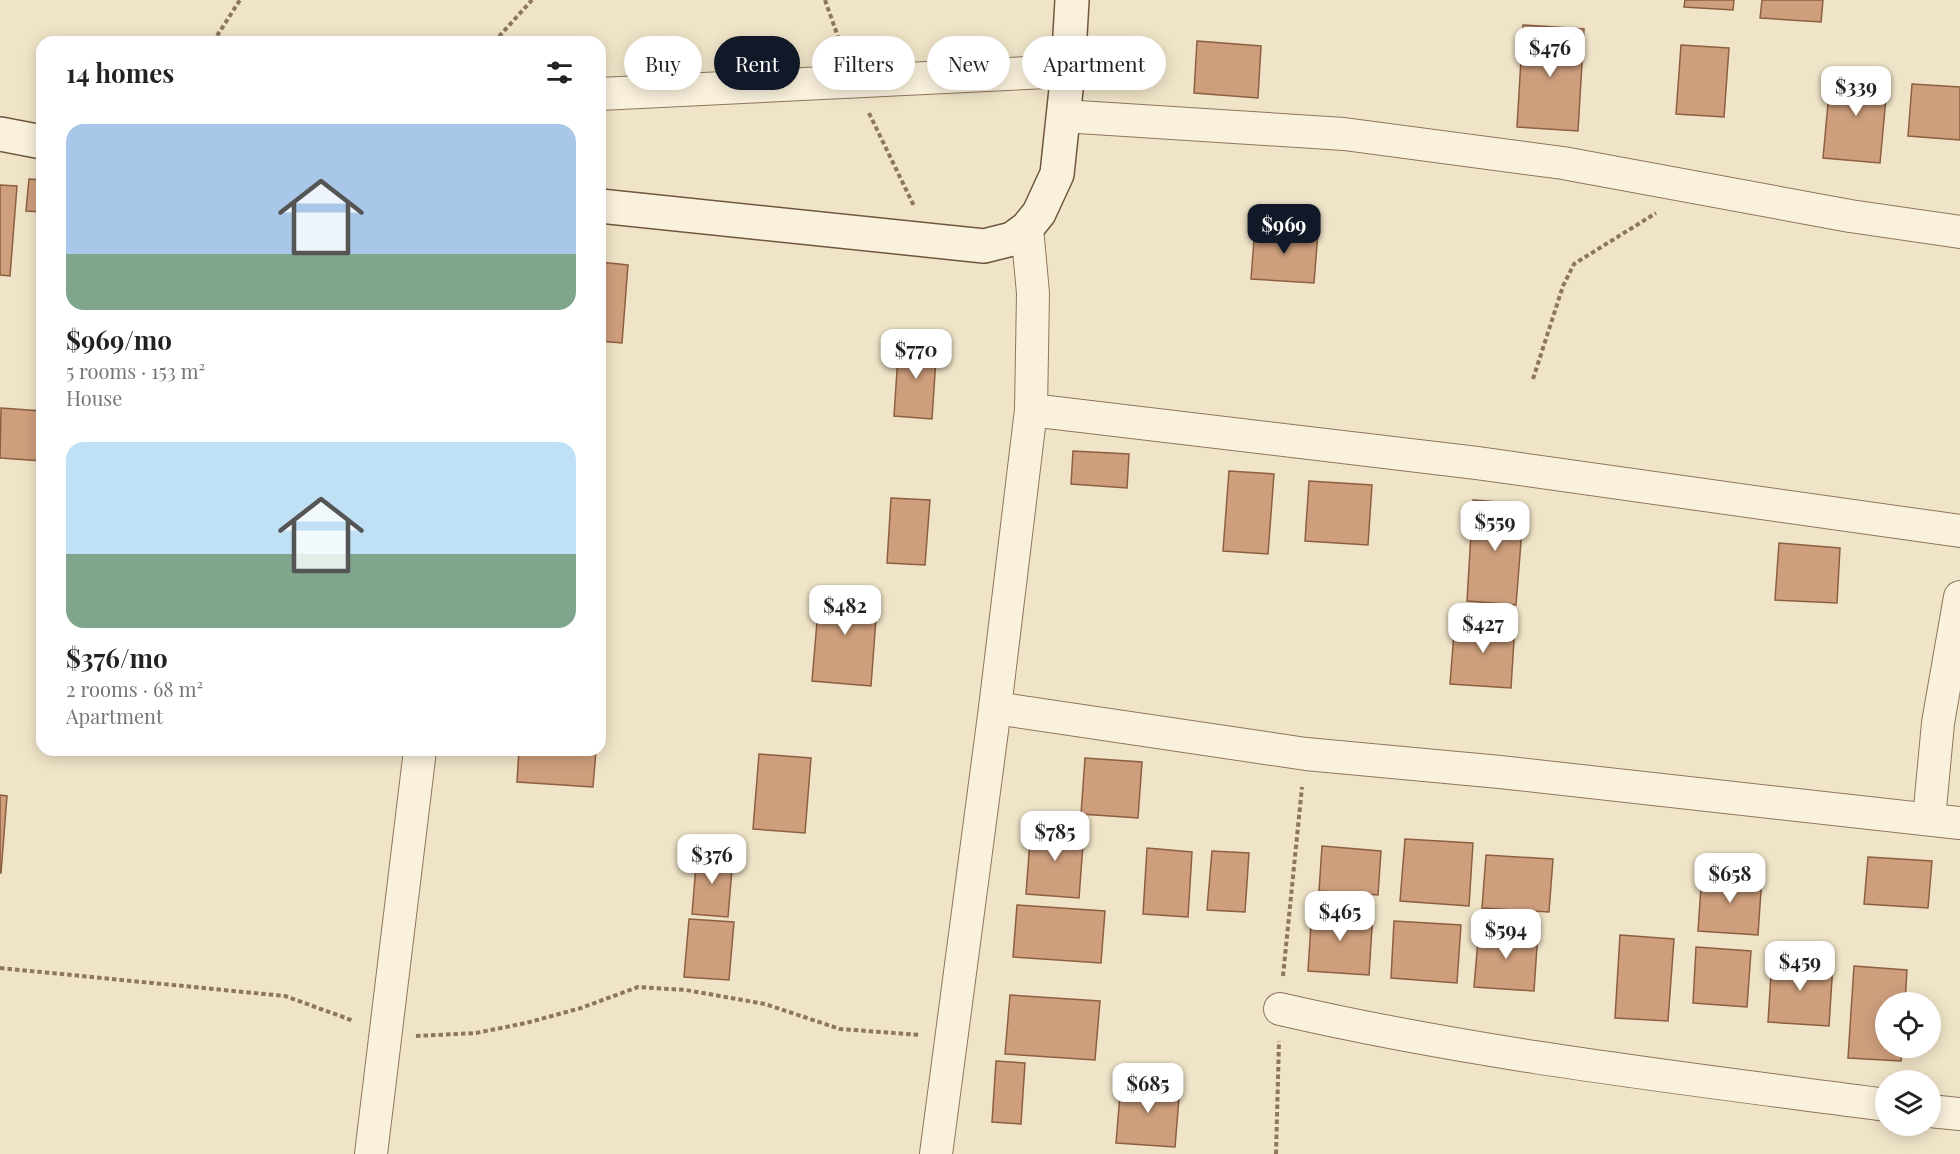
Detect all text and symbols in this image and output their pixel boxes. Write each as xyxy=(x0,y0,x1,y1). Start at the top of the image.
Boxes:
pin: $476 xyxy=(1514,27,1586,78)
text: $476 xyxy=(1529,33,1571,60)
chip: Buy xyxy=(624,36,702,90)
chip: Rent xyxy=(714,36,800,90)
chip: Filters xyxy=(812,36,915,90)
chip: New xyxy=(927,36,1010,90)
chip: Apartment xyxy=(1022,36,1166,90)
text: 14 homes xyxy=(66,55,174,90)
icon: filters xyxy=(543,56,576,89)
pin: $339 xyxy=(1820,66,1892,117)
text: $339 xyxy=(1835,72,1877,99)
icon: home xyxy=(267,163,375,271)
pin: $969 xyxy=(1248,204,1320,255)
text: $969 xyxy=(1262,210,1306,237)
text: $969/mo xyxy=(66,322,172,357)
pin: $770 xyxy=(880,329,952,380)
text: $770 xyxy=(895,335,937,362)
text: 5 rooms · 153 m² xyxy=(66,357,205,384)
text: House xyxy=(66,384,122,411)
icon: home xyxy=(267,481,375,589)
pin: $559 xyxy=(1459,501,1531,552)
text: $559 xyxy=(1475,507,1515,534)
pin: $482 xyxy=(809,585,881,636)
text: $482 xyxy=(823,591,867,618)
pin: $427 xyxy=(1447,603,1519,654)
text: $427 xyxy=(1462,609,1504,636)
text: $376/mo xyxy=(66,640,168,675)
text: 2 rooms · 68 m² xyxy=(66,675,203,702)
text: Apartment xyxy=(66,702,163,729)
pin: $785 xyxy=(1019,811,1091,862)
text: $785 xyxy=(1035,817,1075,844)
pin: $376 xyxy=(676,834,748,885)
text: $376 xyxy=(691,840,733,867)
pin: $658 xyxy=(1694,853,1766,904)
text: $658 xyxy=(1708,859,1752,886)
pin: $465 xyxy=(1304,891,1376,942)
text: $465 xyxy=(1319,897,1361,924)
pin: $594 xyxy=(1470,909,1542,960)
text: $594 xyxy=(1485,915,1527,942)
pin: $459 xyxy=(1764,941,1836,992)
text: $459 xyxy=(1779,947,1821,974)
map controls xyxy=(1875,992,1941,1136)
button: locate xyxy=(1875,992,1941,1058)
pin: $685 xyxy=(1112,1063,1184,1114)
text: $685 xyxy=(1126,1069,1170,1096)
button: layers xyxy=(1875,1070,1941,1136)

